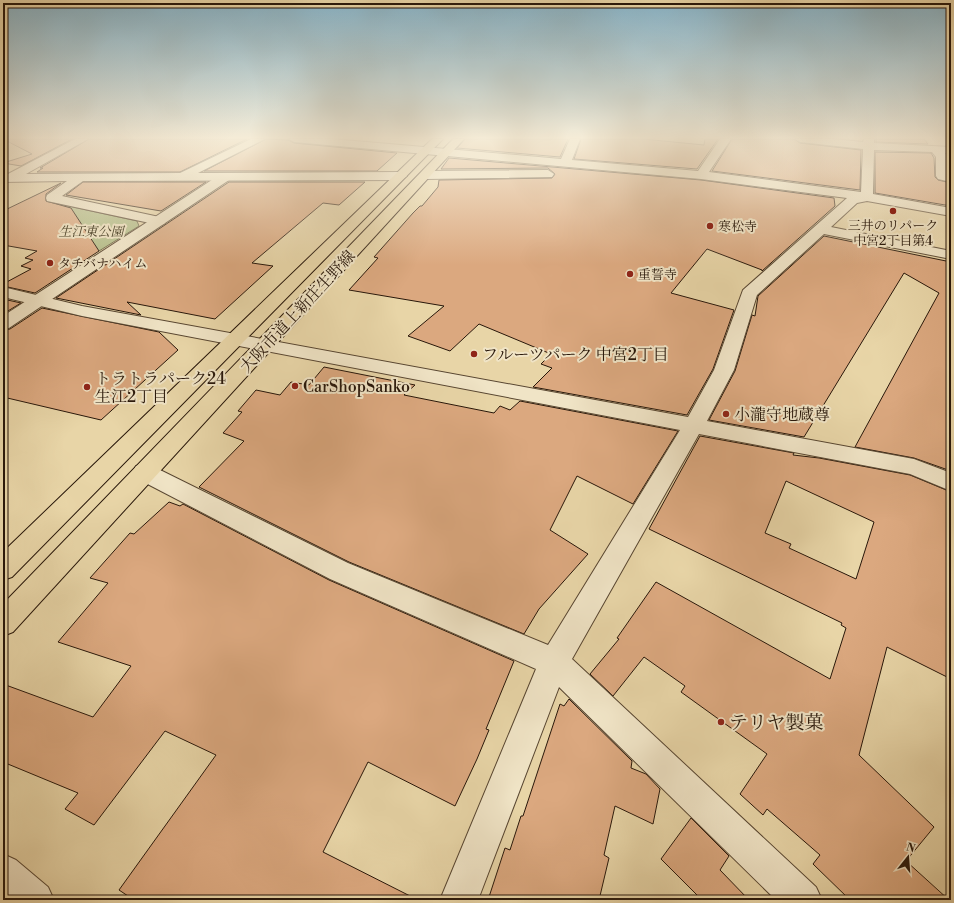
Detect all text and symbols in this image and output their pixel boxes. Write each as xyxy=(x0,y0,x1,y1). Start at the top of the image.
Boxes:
marker: 三井のリパーク 中宮2丁目第4 xyxy=(888,206,898,216)
place label: 三井のリパーク 中宮2丁目第4 xyxy=(848,218,938,249)
place label: 寒松寺 xyxy=(718,219,757,235)
marker: 寒松寺 xyxy=(705,221,715,231)
park label: 生江東公園 xyxy=(58,224,125,240)
street label: 大阪市道上新庄生野線 xyxy=(236,246,360,377)
place label: タチバナハイム xyxy=(58,256,147,272)
marker: タチバナハイム xyxy=(45,258,55,268)
place label: 重誓寺 xyxy=(638,267,677,283)
marker: 重誓寺 xyxy=(625,269,635,279)
place label: フルーツパーク 中宮2丁目 xyxy=(482,345,669,365)
marker: フルーツパーク 中宮2丁目 xyxy=(469,349,479,359)
place label: トラトラパーク24 生江2丁目 xyxy=(95,369,226,407)
place label: CarShopSanko xyxy=(303,377,410,397)
marker: CarShopSanko xyxy=(290,381,300,391)
marker: トラトラパーク24 生江2丁目 xyxy=(82,382,92,392)
place label: 小瀧守地蔵尊 xyxy=(734,405,830,425)
marker: 小瀧守地蔵尊 xyxy=(721,409,731,419)
place label: テリヤ製菓 xyxy=(729,711,824,735)
marker: テリヤ製菓 xyxy=(716,717,726,727)
north arrow xyxy=(888,837,928,877)
text: N xyxy=(904,840,917,856)

